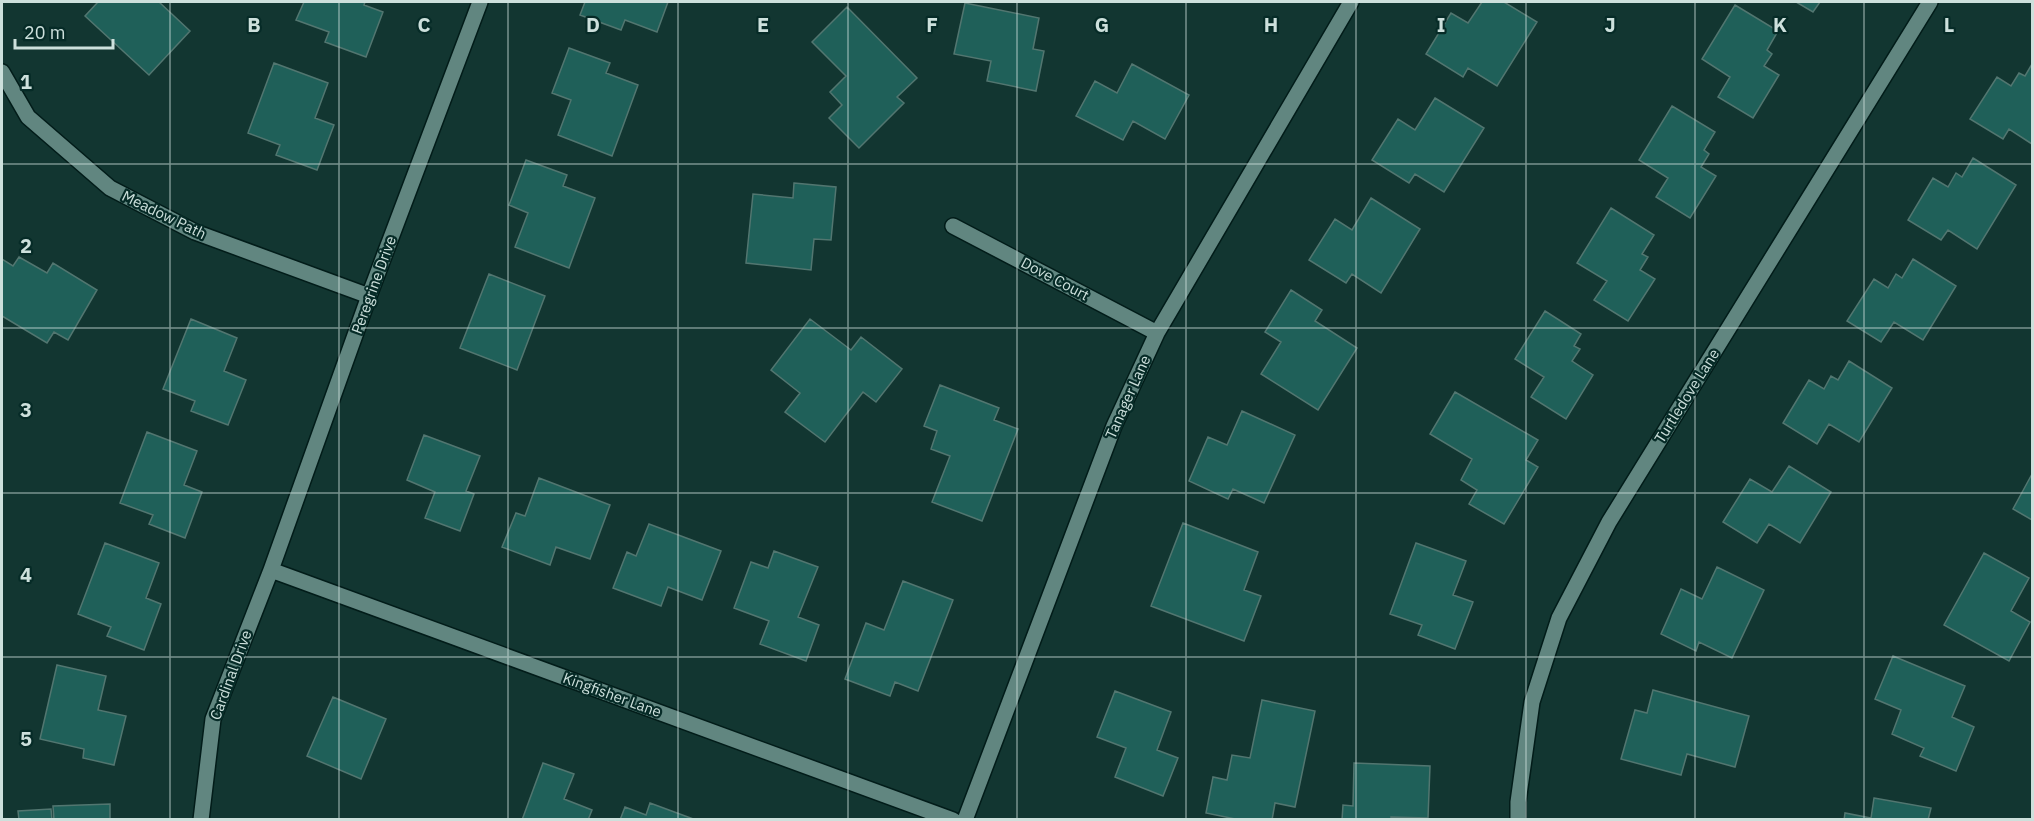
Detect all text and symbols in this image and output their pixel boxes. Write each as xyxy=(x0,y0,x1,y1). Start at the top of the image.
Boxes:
text: B xyxy=(247,11,261,38)
text: C xyxy=(417,11,431,38)
text: D xyxy=(586,11,600,38)
text: E xyxy=(757,11,769,38)
text: F xyxy=(926,11,938,38)
text: G xyxy=(1095,11,1109,38)
text: H xyxy=(1264,11,1278,38)
text: I xyxy=(1437,11,1445,38)
text: J xyxy=(1604,11,1616,38)
text: K xyxy=(1773,11,1787,38)
text: L xyxy=(1944,11,1954,38)
scale bar xyxy=(15,12,112,50)
text: 20 m xyxy=(24,21,66,44)
text: 1 xyxy=(20,68,32,95)
street label: Meadow Path xyxy=(119,186,209,243)
text: 2 xyxy=(20,232,32,259)
street label: Peregrine Drive xyxy=(347,233,400,336)
street label: Dove Court xyxy=(1018,253,1093,304)
street label: Turtledove Lane xyxy=(1650,345,1723,446)
street label: Tanager Lane xyxy=(1101,352,1154,442)
text: 3 xyxy=(20,396,32,423)
text: 4 xyxy=(20,561,32,588)
street label: Cardinal Drive xyxy=(206,627,256,722)
street label: Kingfisher Lane xyxy=(560,668,664,721)
text: 5 xyxy=(20,725,32,752)

